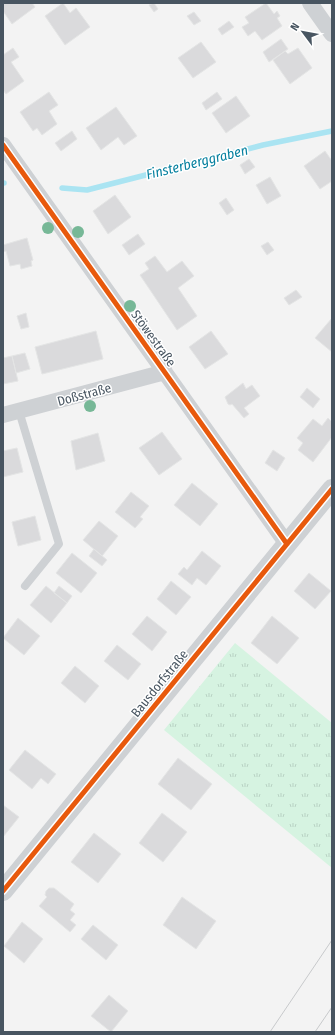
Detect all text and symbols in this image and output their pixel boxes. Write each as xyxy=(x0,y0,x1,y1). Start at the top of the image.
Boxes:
north arrow xyxy=(283,12,323,52)
text: N xyxy=(288,21,302,33)
water label: Finsterberggraben xyxy=(144,142,250,183)
street label: Stöwestraße xyxy=(128,307,179,369)
street label: Doßstraße xyxy=(56,380,113,409)
street label: Bausdorfstraße xyxy=(128,647,191,720)

